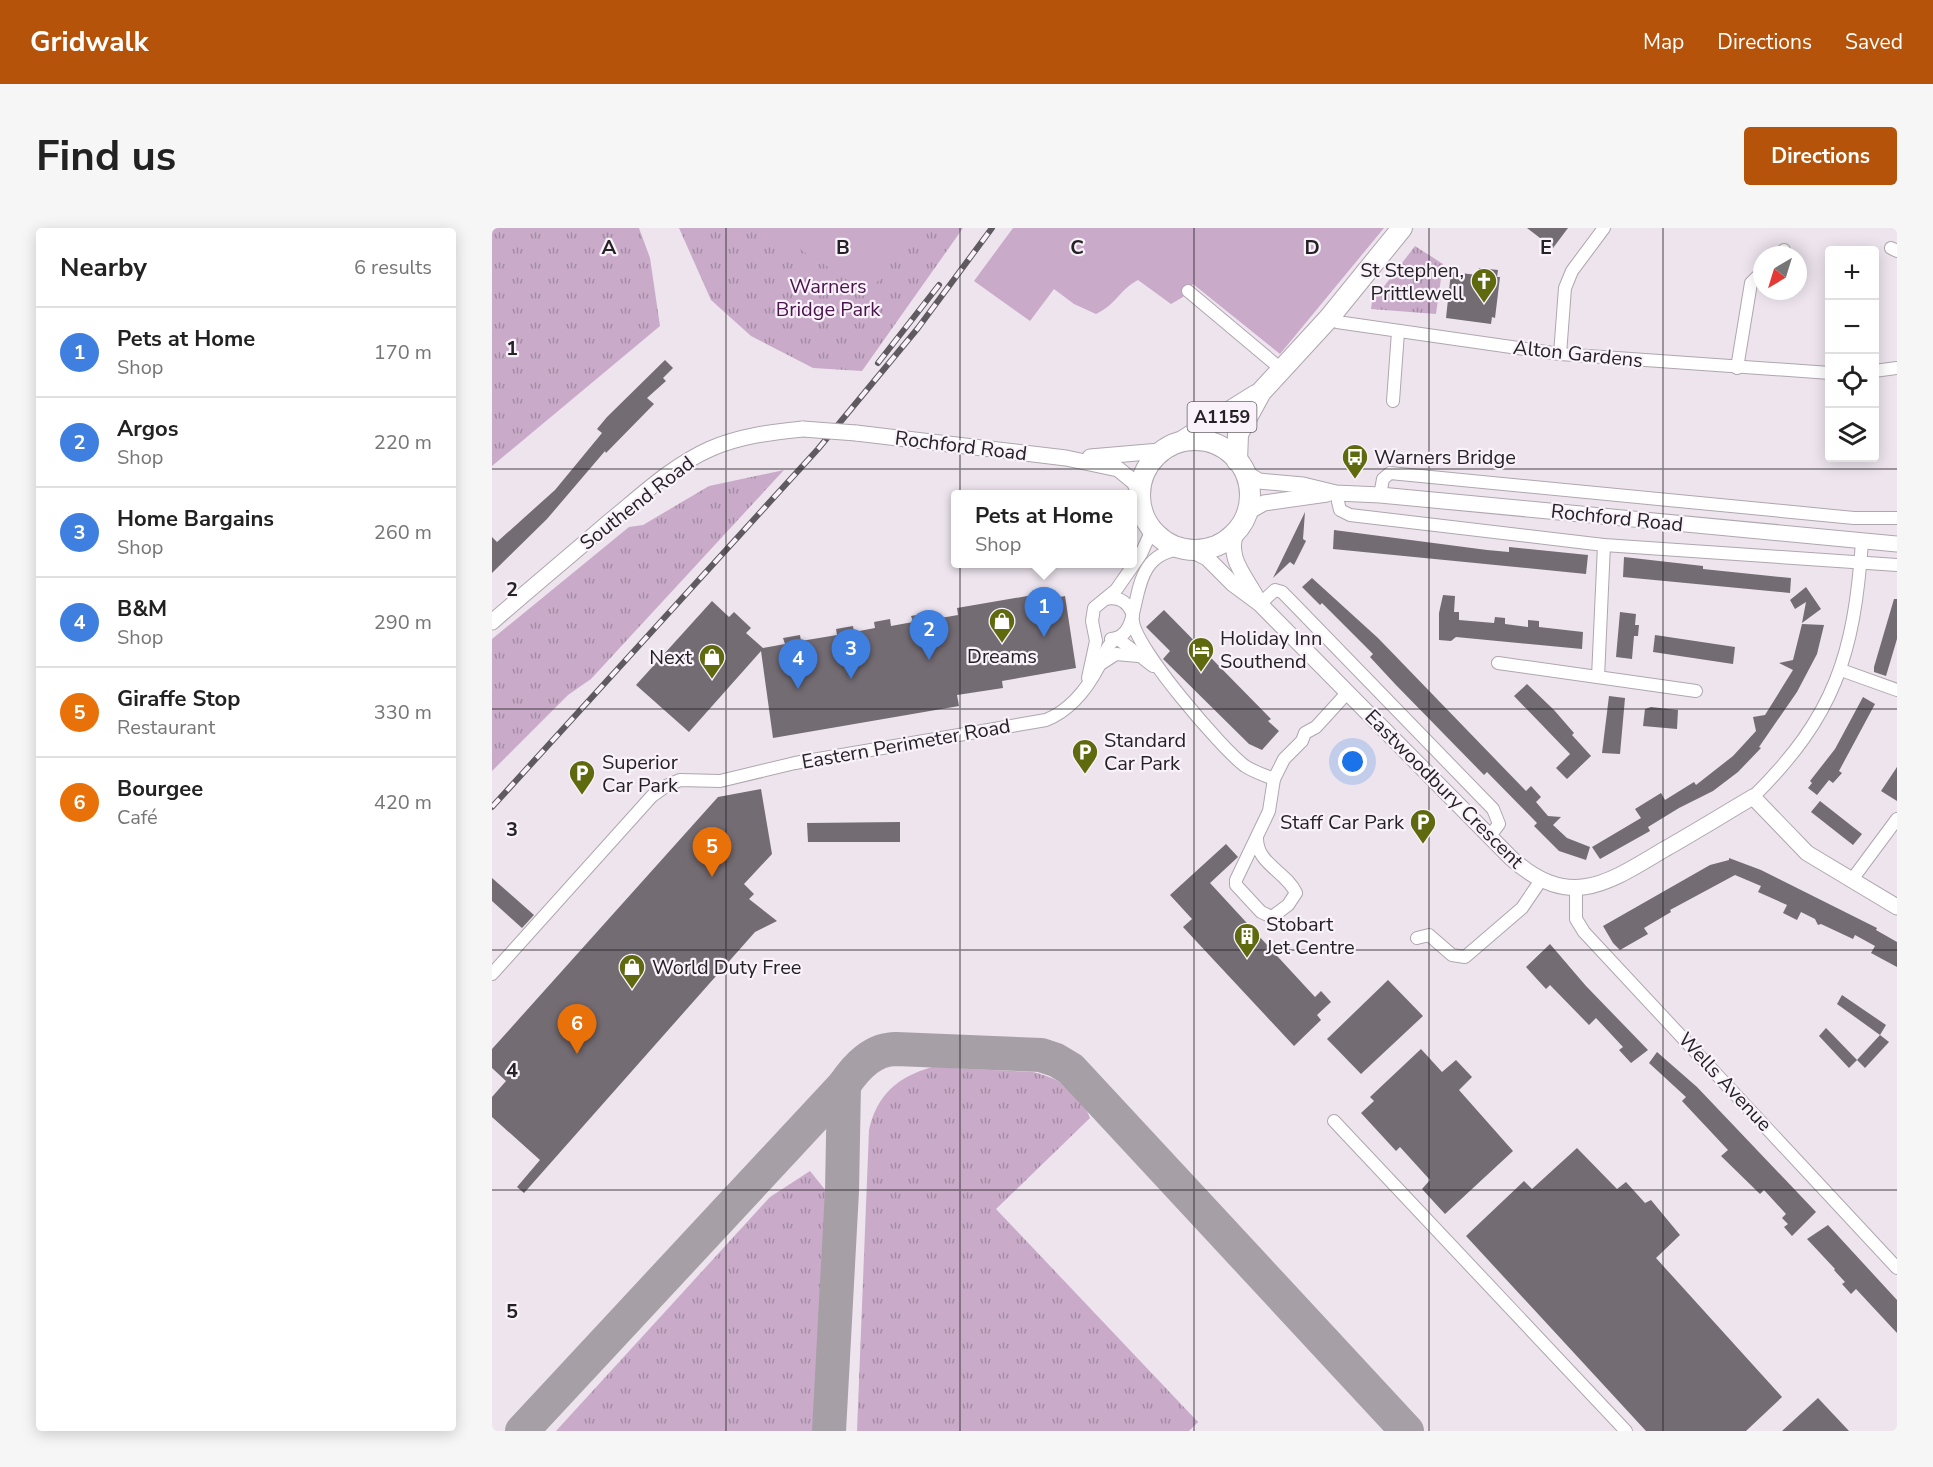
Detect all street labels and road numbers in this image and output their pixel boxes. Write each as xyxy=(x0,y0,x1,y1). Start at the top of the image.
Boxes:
street label: Alton Gardens xyxy=(1512,334,1644,374)
road number: A1159 xyxy=(1188,402,1256,432)
street label: Rochford Road xyxy=(893,425,1029,467)
street label: Southend Road xyxy=(574,450,700,556)
street label: Rochford Road xyxy=(1550,498,1684,538)
street label: Eastwoodbury Crescent xyxy=(1359,704,1530,875)
street label: Eastern Perimeter Road xyxy=(799,712,1013,776)
street label: Wells Avenue xyxy=(1672,1027,1778,1137)

